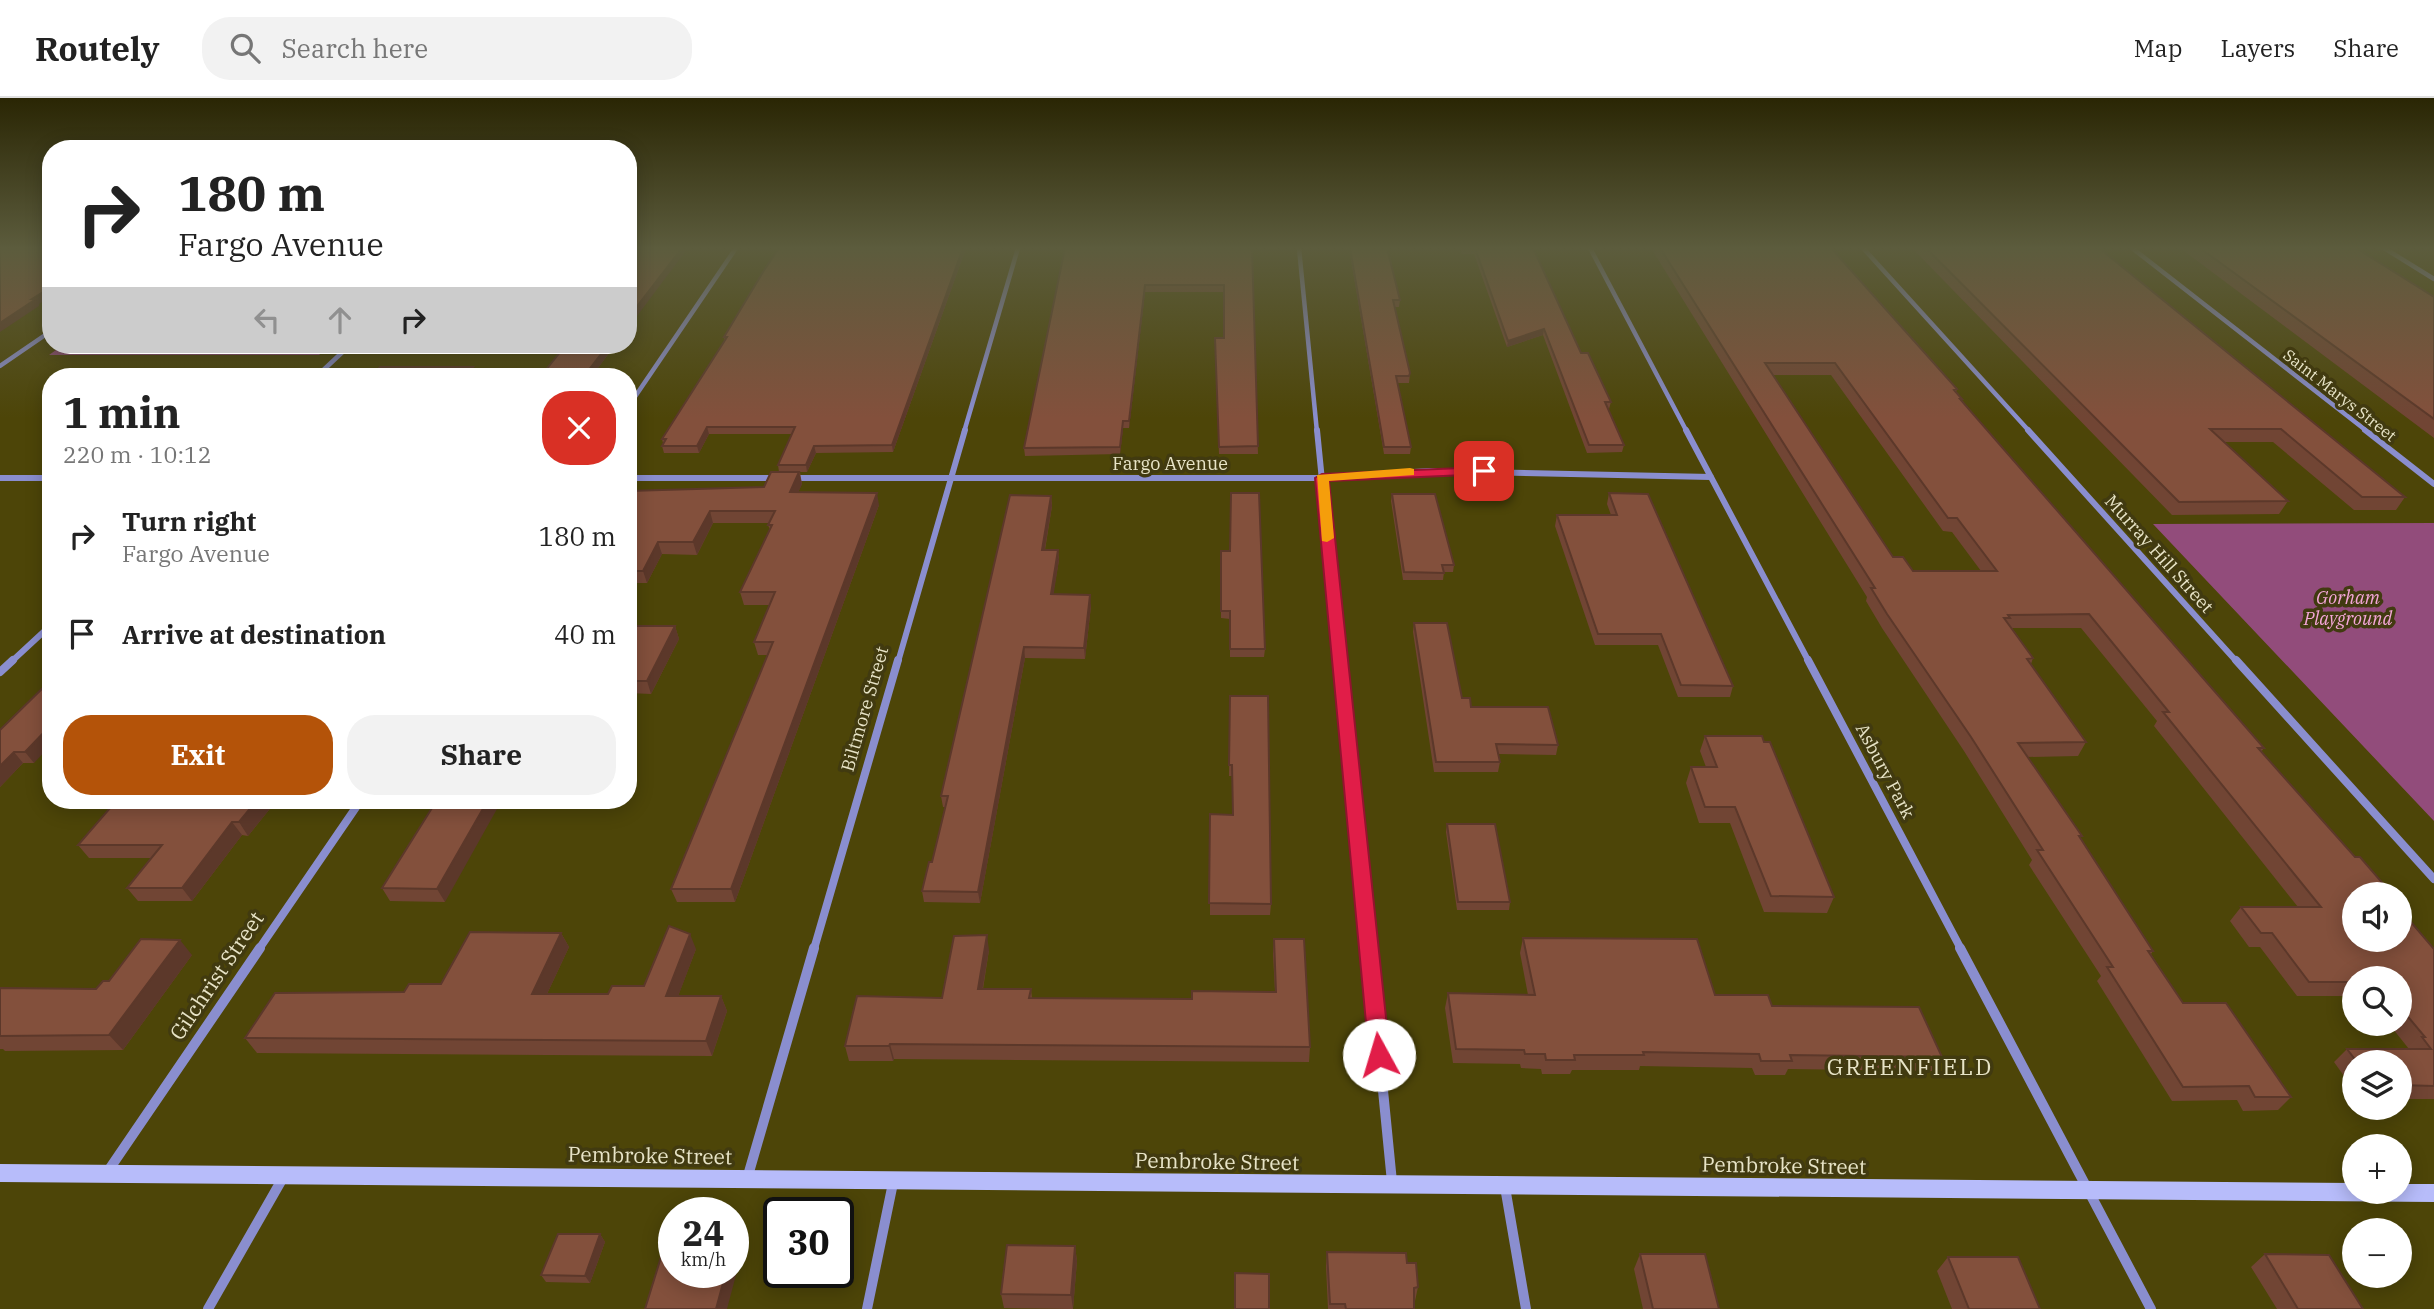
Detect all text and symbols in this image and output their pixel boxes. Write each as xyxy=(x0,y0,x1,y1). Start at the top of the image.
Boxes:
search box xyxy=(202,17,692,80)
text: Routely xyxy=(35,27,160,70)
icon: search xyxy=(226,29,264,67)
text: Search here xyxy=(282,31,428,65)
text: Map xyxy=(2134,32,2182,64)
text: Layers xyxy=(2220,32,2295,64)
text: Share xyxy=(2333,32,2399,64)
text: 180 m xyxy=(178,161,325,224)
icon: right xyxy=(63,168,154,259)
text: Fargo Avenue xyxy=(178,223,384,265)
icon: left xyxy=(248,301,286,339)
icon: ahead xyxy=(321,301,359,339)
icon: right xyxy=(394,301,432,339)
street label: Saint Marys Street xyxy=(2280,345,2401,446)
text: 1 min xyxy=(63,385,181,440)
button: close xyxy=(542,391,616,465)
text: 220 m · 10:12 xyxy=(63,439,212,469)
pin xyxy=(1454,441,1514,501)
street label: Fargo Avenue xyxy=(1112,452,1228,475)
icon: arrive xyxy=(1465,452,1503,490)
street label: Murray Hill Street xyxy=(2100,490,2219,618)
text: Turn right xyxy=(122,504,256,538)
icon: right xyxy=(63,517,101,555)
text: 180 m xyxy=(538,519,616,553)
text: Fargo Avenue xyxy=(122,538,270,568)
park label: Gorham Playground xyxy=(2303,586,2392,630)
icon: arrive xyxy=(63,615,101,653)
text: Arrive at destination xyxy=(122,617,386,651)
text: 40 m xyxy=(554,617,616,651)
street label: Biltmore Street xyxy=(836,644,893,774)
button: Exit xyxy=(63,715,333,795)
button: Share xyxy=(347,715,616,795)
street label: Asbury Park xyxy=(1851,719,1920,823)
map controls xyxy=(2342,882,2412,1288)
button: sound xyxy=(2342,882,2412,952)
street label: Gilchrist Street xyxy=(163,906,270,1045)
button: search xyxy=(2342,966,2412,1036)
position arrow xyxy=(1342,1018,1416,1092)
button: layers xyxy=(2342,1050,2412,1120)
district label: GREENFIELD xyxy=(1827,1051,1993,1081)
button: + xyxy=(2342,1134,2412,1204)
street label: Pembroke Street xyxy=(567,1140,733,1170)
street label: Pembroke Street xyxy=(1134,1146,1300,1176)
street label: Pembroke Street xyxy=(1701,1150,1867,1180)
speed limit sign: 30 xyxy=(763,1197,854,1288)
text: 24 xyxy=(682,1210,725,1256)
button: − xyxy=(2342,1218,2412,1288)
text: km/h xyxy=(681,1248,726,1271)

